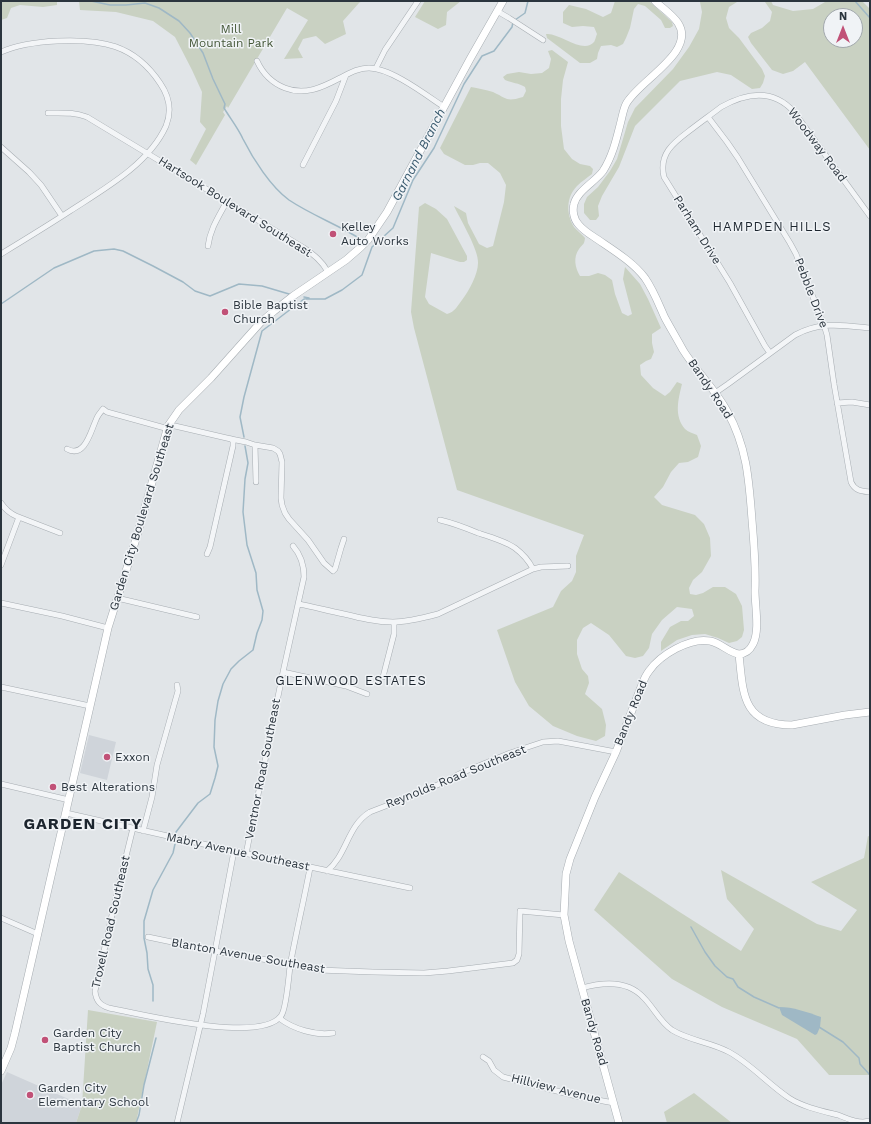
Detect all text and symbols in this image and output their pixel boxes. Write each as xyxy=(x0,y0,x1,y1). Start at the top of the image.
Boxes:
north arrow xyxy=(823,8,863,48)
text: N xyxy=(839,10,847,23)
park label: Mill Mountain Park xyxy=(189,22,273,50)
street label: Woodway Road xyxy=(784,105,850,185)
water label: Garnand Branch xyxy=(389,106,449,204)
street label: Hartsook Boulevard Southeast xyxy=(155,154,315,260)
street label: Parham Drive xyxy=(670,193,724,267)
district label: HAMPDEN HILLS xyxy=(712,219,832,235)
place label: Kelley Auto Works xyxy=(341,220,409,248)
marker: Kelley Auto Works xyxy=(328,229,338,239)
street label: Pebble Drive xyxy=(791,256,831,330)
place label: Bible Baptist Church xyxy=(233,298,308,326)
marker: Bible Baptist Church xyxy=(220,307,230,317)
street label: Bandy Road xyxy=(685,356,735,422)
street label: Garden City Boulevard Southeast xyxy=(107,422,177,612)
district label: GLENWOOD ESTATES xyxy=(275,673,427,689)
street label: Bandy Road xyxy=(611,678,651,748)
street label: Ventnor Road Southeast xyxy=(242,697,284,841)
street label: Reynolds Road Southeast xyxy=(384,742,528,812)
place label: Exxon xyxy=(115,750,150,764)
marker: Exxon xyxy=(102,752,112,762)
place label: Best Alterations xyxy=(61,780,155,794)
marker: Best Alterations xyxy=(48,782,58,792)
district label: GARDEN CITY xyxy=(23,814,143,834)
street label: Mabry Avenue Southeast xyxy=(165,830,311,874)
street label: Troxell Road Southeast xyxy=(89,854,133,990)
street label: Blanton Avenue Southeast xyxy=(170,935,326,977)
street label: Bandy Road xyxy=(578,997,610,1067)
place label: Garden City Baptist Church xyxy=(53,1026,141,1054)
marker: Garden City Baptist Church xyxy=(40,1035,50,1045)
street label: Hillview Avenue xyxy=(510,1071,602,1107)
place label: Garden City Elementary School xyxy=(38,1081,149,1109)
marker: Garden City Elementary School xyxy=(25,1090,35,1100)

